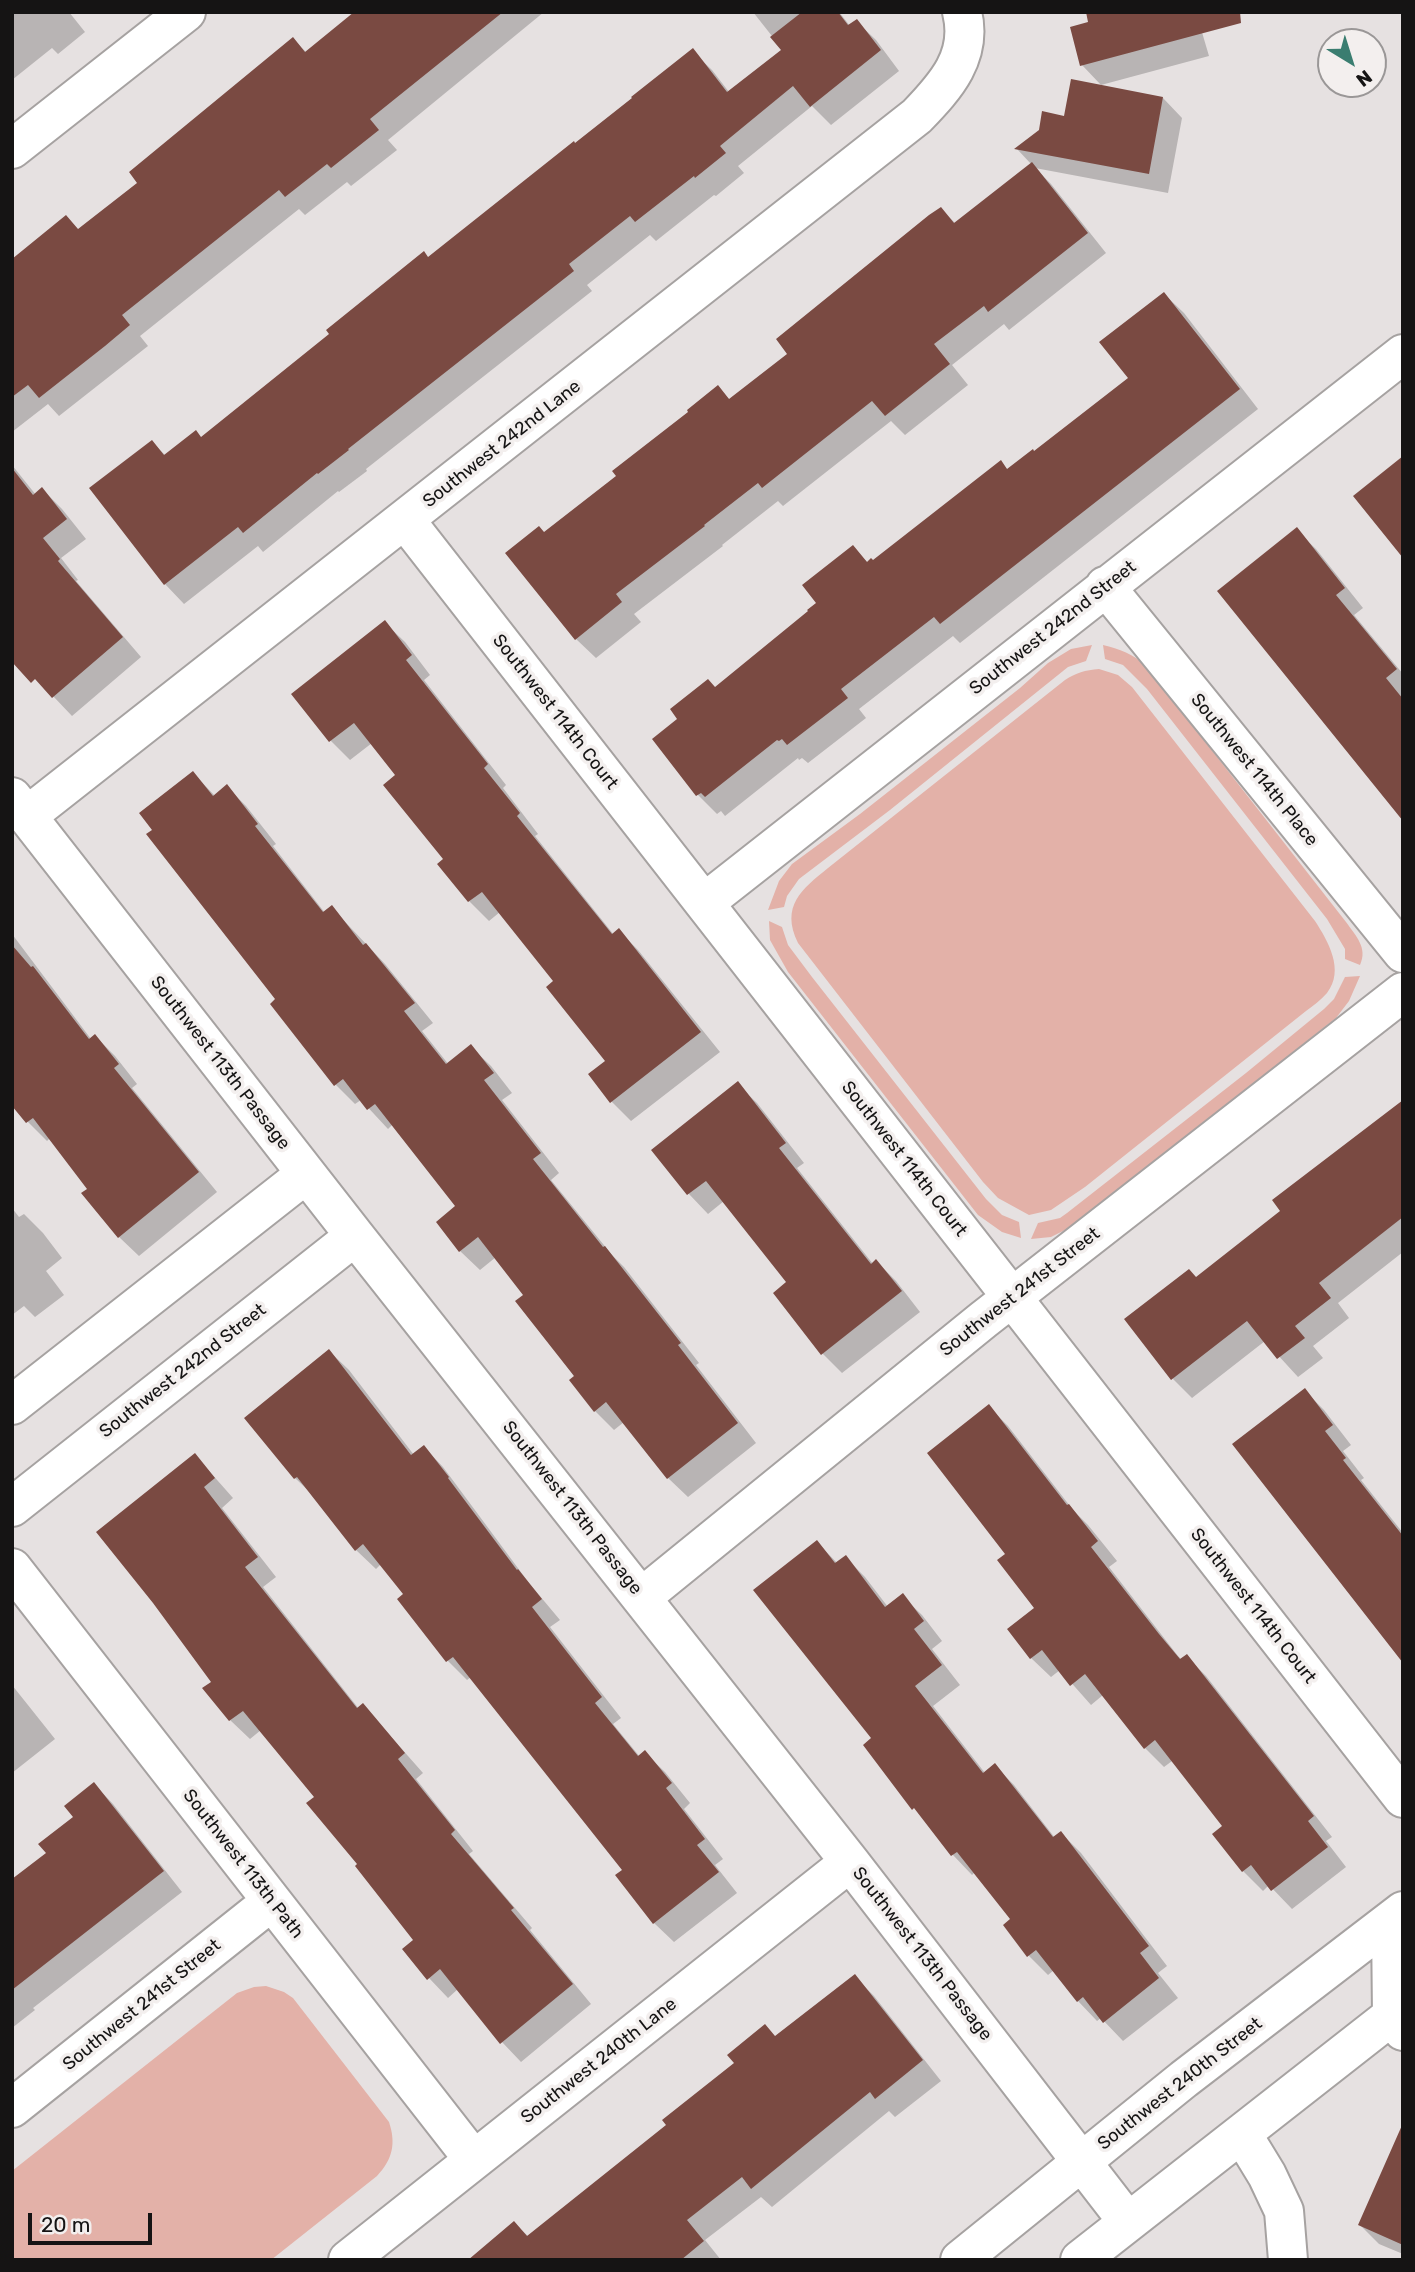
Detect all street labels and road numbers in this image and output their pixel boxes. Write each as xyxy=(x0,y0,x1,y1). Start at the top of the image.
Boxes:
street label: Southwest 242nd Lane xyxy=(419,376,585,512)
street label: Southwest 242nd Street xyxy=(965,556,1141,700)
street label: Southwest 114th Court xyxy=(488,630,622,794)
street label: Southwest 114th Place xyxy=(1186,689,1322,851)
street label: Southwest 113th Passage xyxy=(146,972,294,1154)
street label: Southwest 114th Court xyxy=(837,1077,971,1241)
street label: Southwest 241st Street xyxy=(936,1223,1104,1361)
street label: Southwest 242nd Street xyxy=(95,1299,271,1443)
street label: Southwest 113th Passage xyxy=(498,1417,646,1599)
street label: Southwest 114th Court xyxy=(1186,1524,1320,1688)
street label: Southwest 113th Path xyxy=(178,1785,308,1943)
street label: Southwest 113th Passage xyxy=(848,1863,996,2045)
street label: Southwest 241st Street xyxy=(59,1935,225,2075)
street label: Southwest 240th Lane xyxy=(517,1994,681,2128)
street label: Southwest 240th Street xyxy=(1094,2013,1266,2155)

